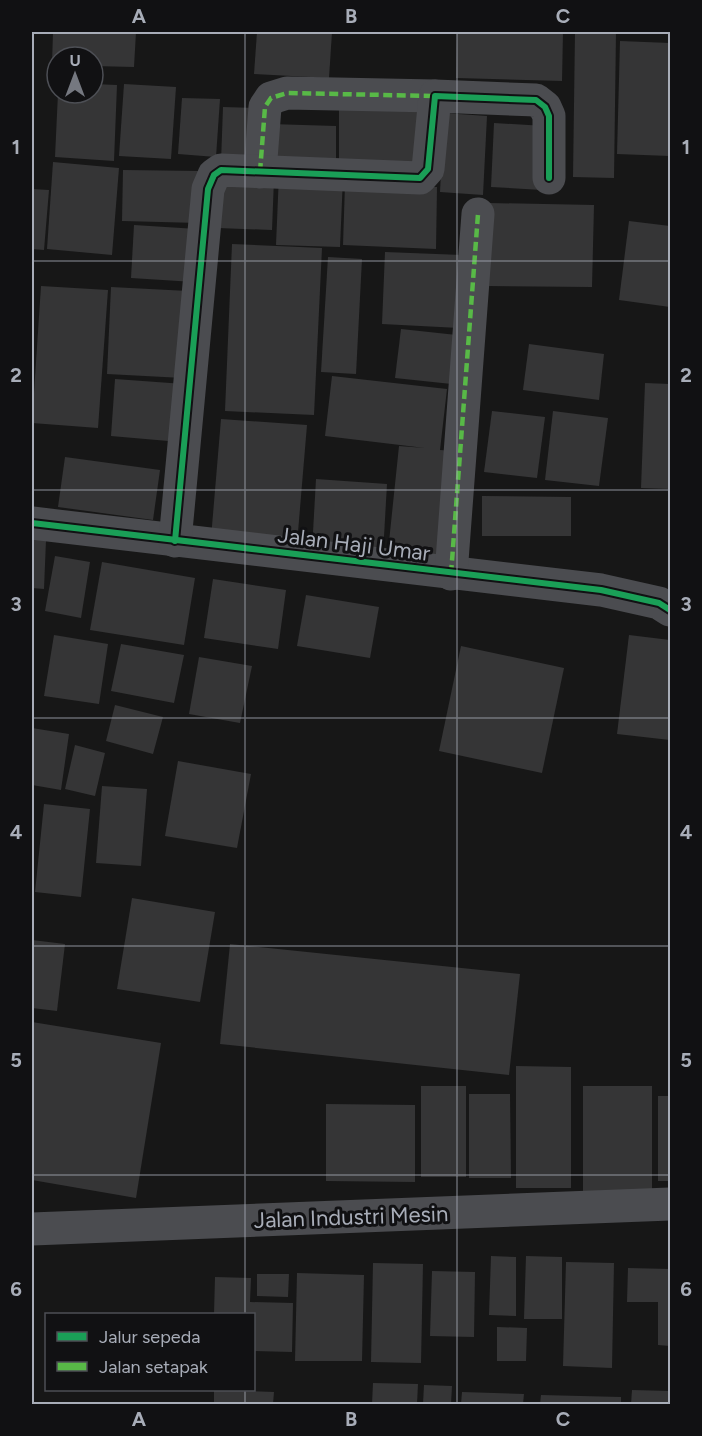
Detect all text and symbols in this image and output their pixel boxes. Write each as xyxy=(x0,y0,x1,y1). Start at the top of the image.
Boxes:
text: A xyxy=(132,4,147,28)
text: B xyxy=(345,4,357,28)
text: C xyxy=(556,4,570,28)
north arrow xyxy=(45,45,105,105)
text: U xyxy=(69,51,81,70)
text: 1 xyxy=(12,135,20,159)
text: 1 xyxy=(682,135,690,159)
text: 2 xyxy=(10,363,22,387)
text: 2 xyxy=(680,363,692,387)
street label: Jalan Haji Umar xyxy=(276,521,432,567)
text: 3 xyxy=(10,592,22,616)
text: 3 xyxy=(680,592,692,616)
text: 4 xyxy=(10,820,23,844)
text: 4 xyxy=(680,820,693,844)
text: 5 xyxy=(10,1048,22,1072)
text: 5 xyxy=(680,1048,692,1072)
street label: Jalan Industri Mesin xyxy=(253,1200,449,1234)
text: 6 xyxy=(10,1277,22,1301)
text: 6 xyxy=(680,1277,692,1301)
legend xyxy=(45,1313,255,1391)
text: Jalur sepeda xyxy=(99,1326,200,1348)
text: Jalan setapak xyxy=(99,1356,208,1378)
text: A xyxy=(132,1407,147,1431)
text: B xyxy=(345,1407,357,1431)
text: C xyxy=(556,1407,570,1431)

